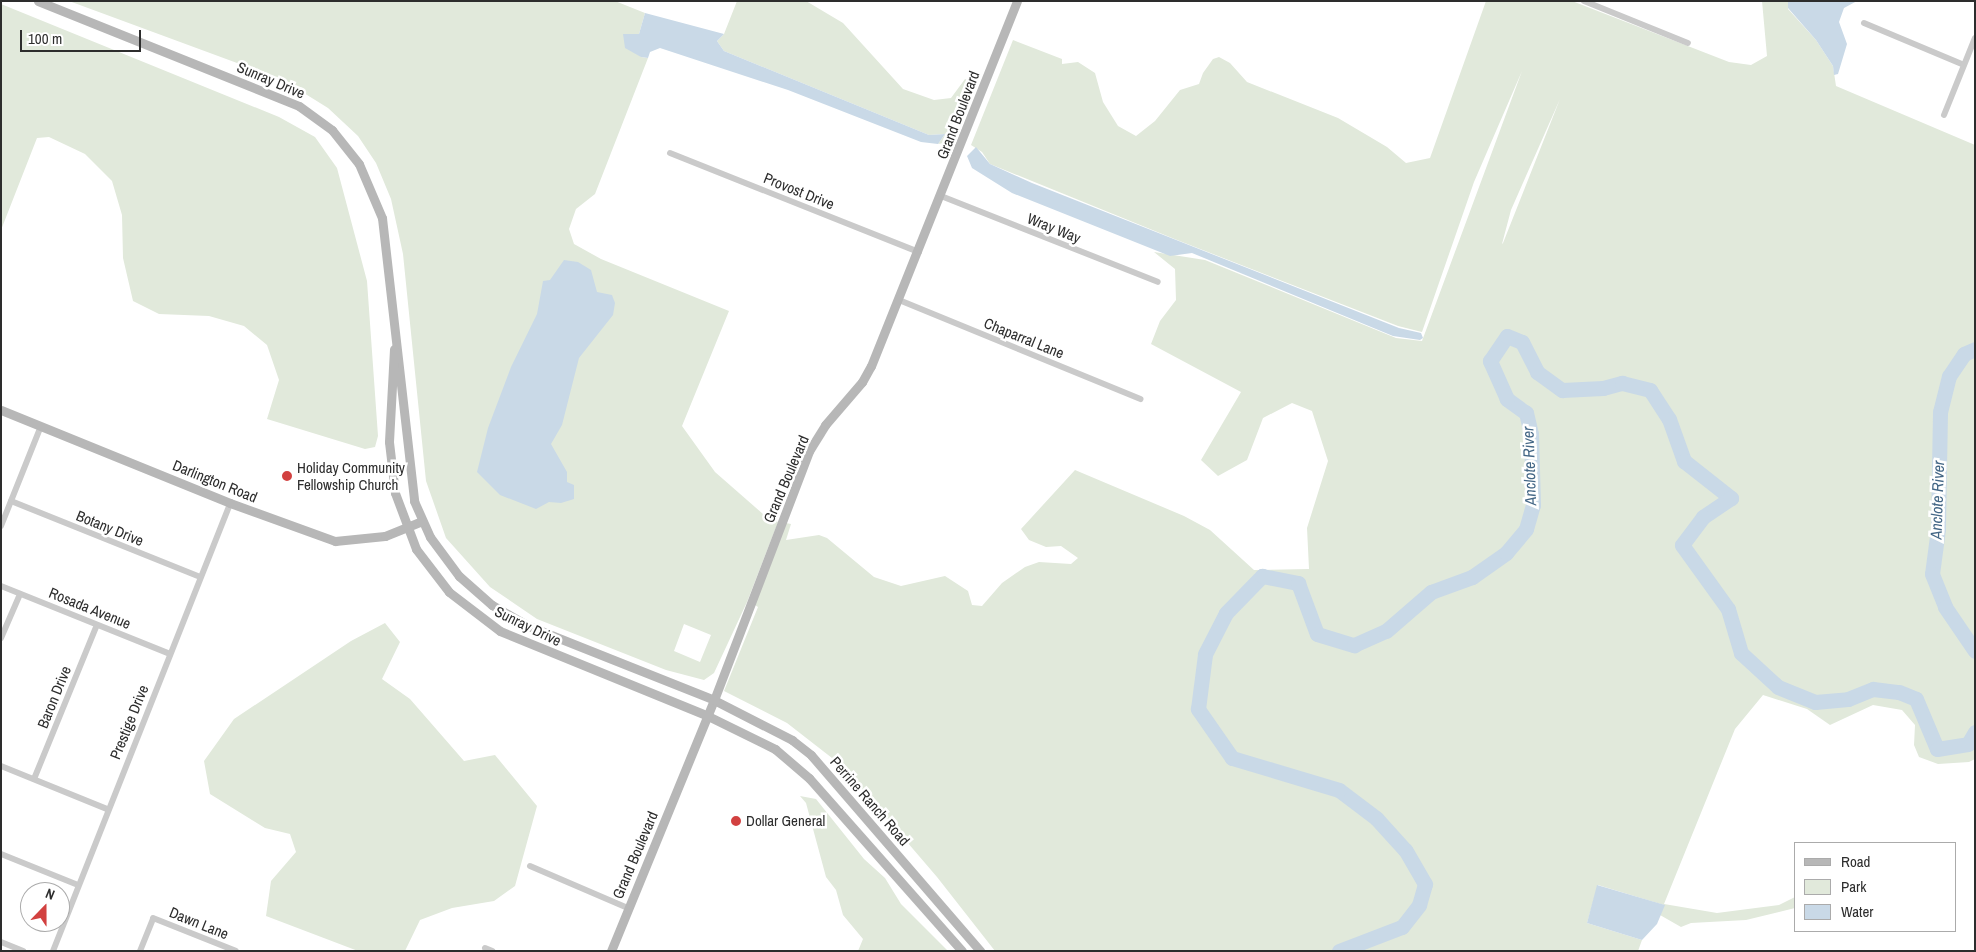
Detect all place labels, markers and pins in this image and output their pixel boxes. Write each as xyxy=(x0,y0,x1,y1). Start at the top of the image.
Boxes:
place label: Holiday Community Fellowship Church xyxy=(297,458,405,493)
marker: Holiday Community Fellowship Church xyxy=(281,470,293,482)
place label: Dollar General xyxy=(746,812,825,830)
marker: Dollar General xyxy=(730,815,742,827)

